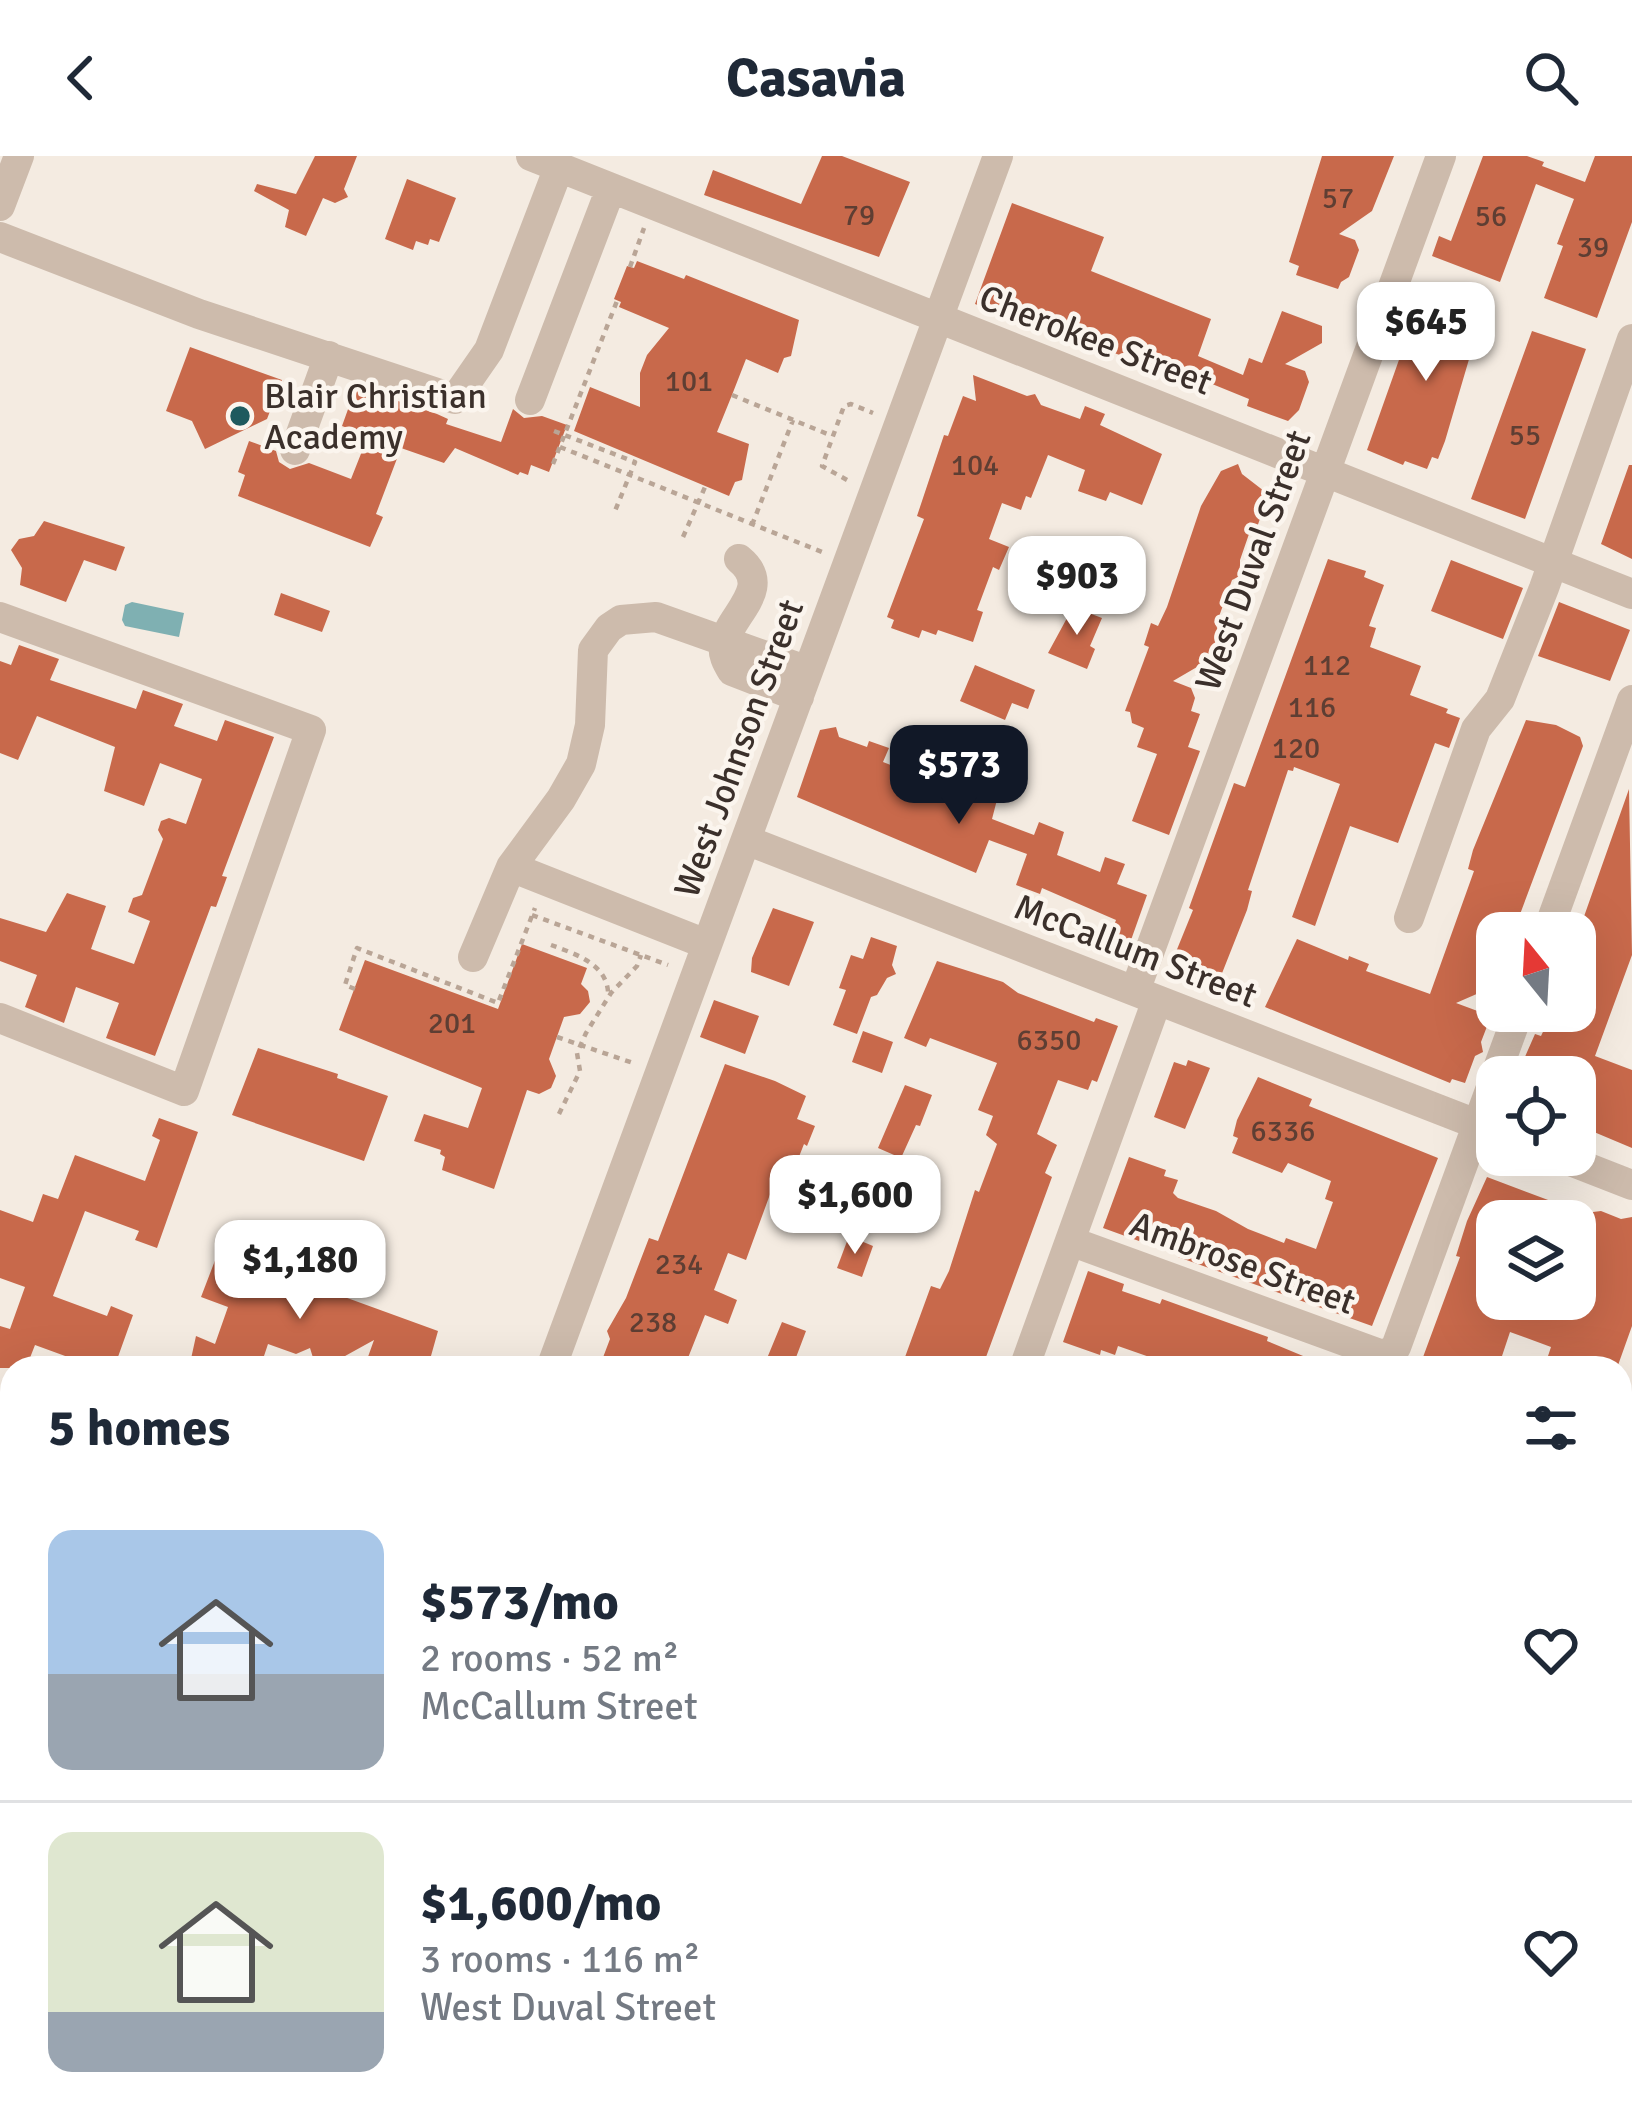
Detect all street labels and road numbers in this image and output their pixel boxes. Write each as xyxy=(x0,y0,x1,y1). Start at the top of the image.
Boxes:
street label: Cherokee Street xyxy=(973,275,1218,405)
street label: West Duval Street xyxy=(1186,424,1321,697)
street label: West Johnson Street xyxy=(665,594,814,903)
street label: McCallum Street xyxy=(1008,884,1263,1018)
street label: Ambrose Street xyxy=(1124,1202,1361,1325)

